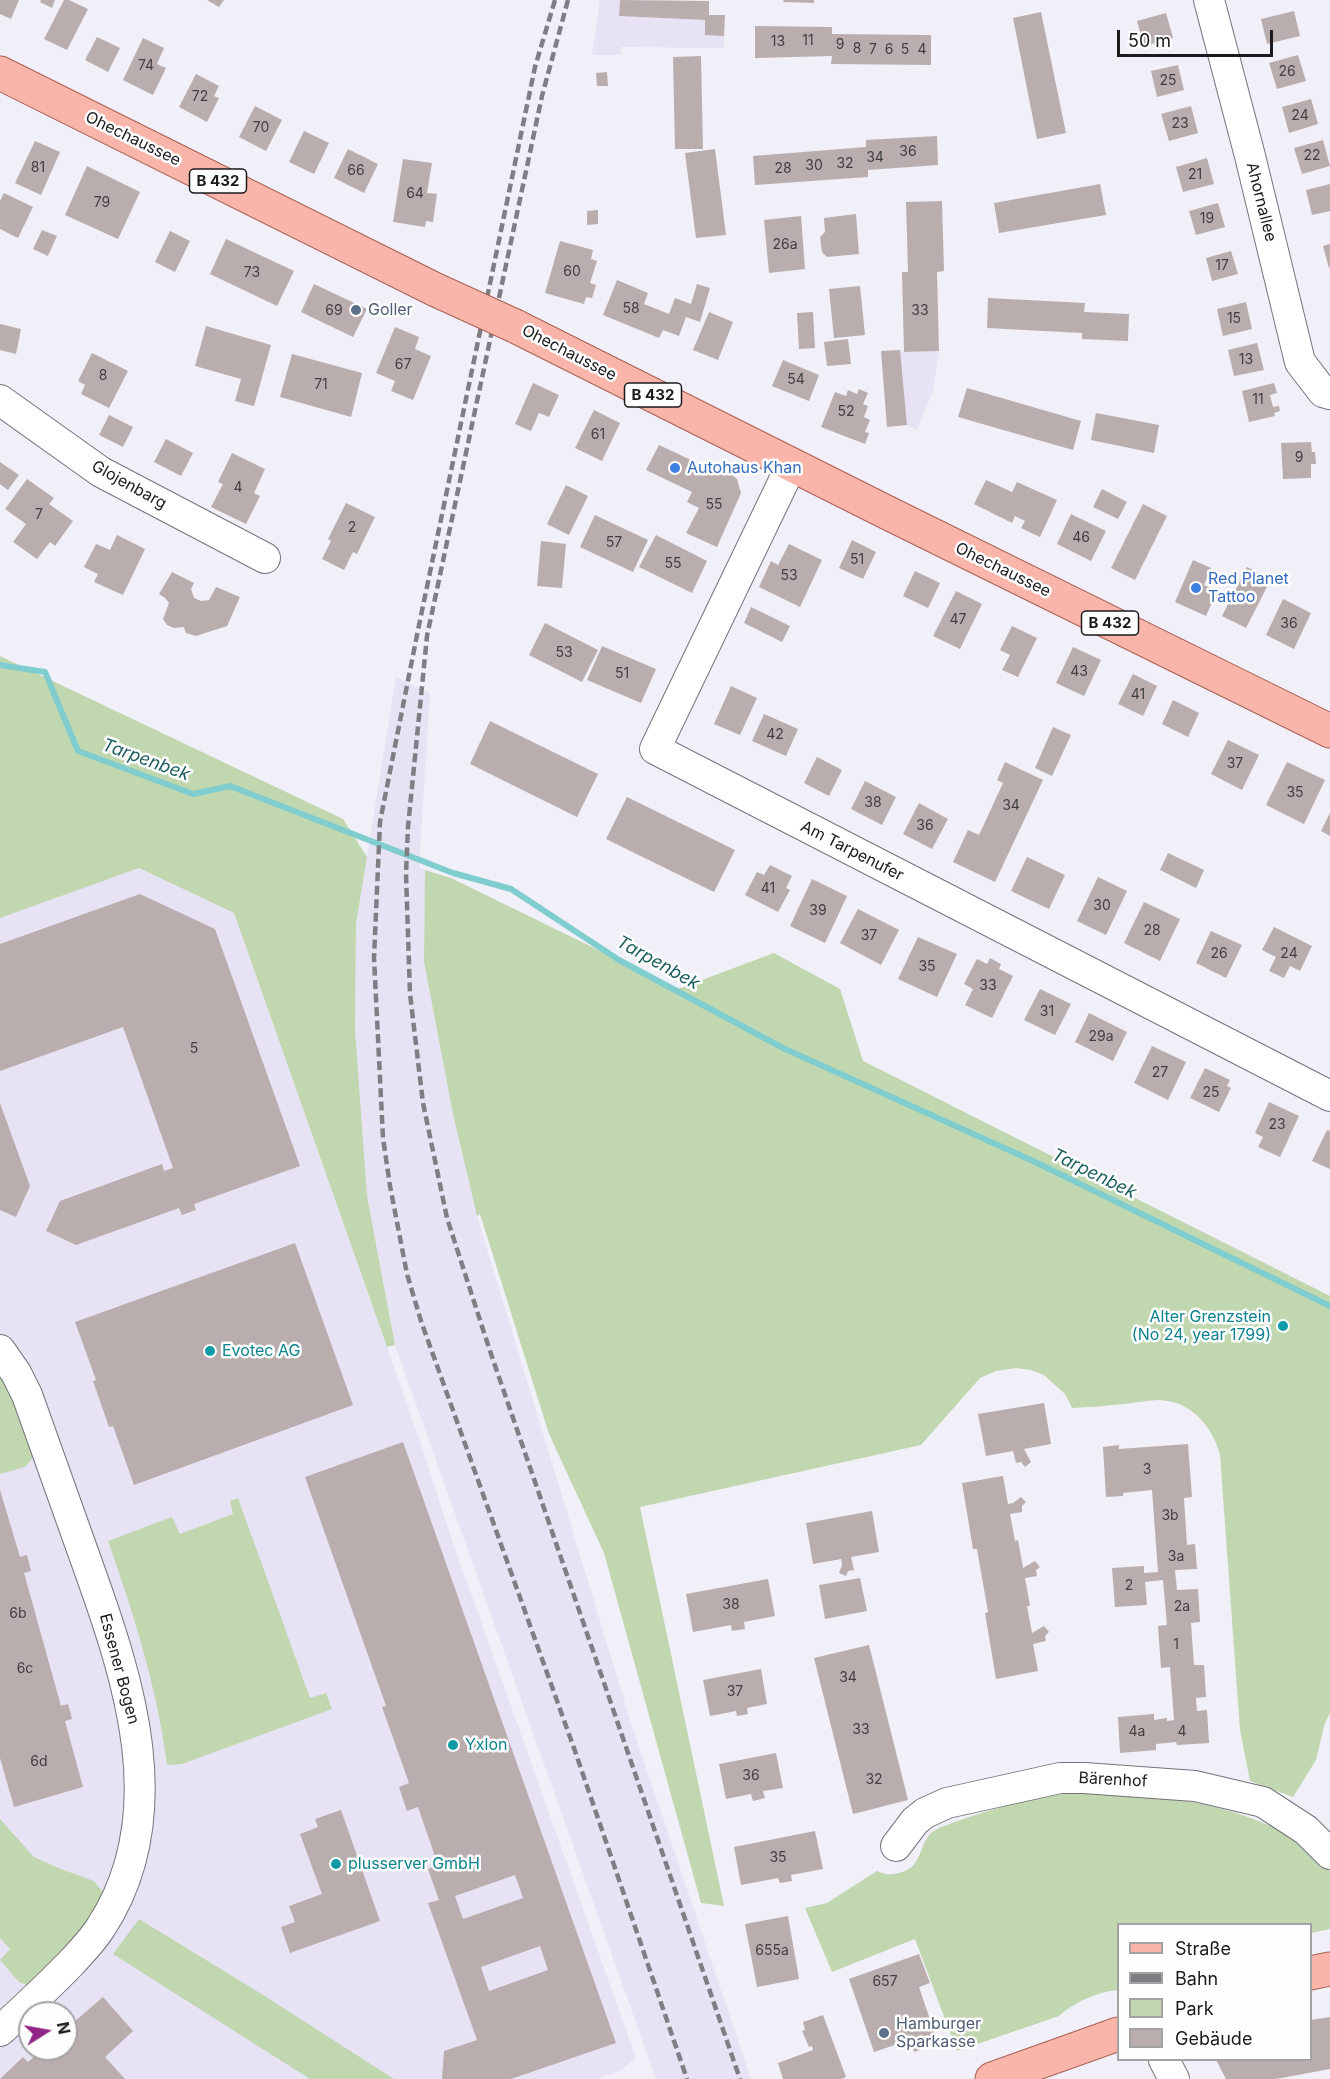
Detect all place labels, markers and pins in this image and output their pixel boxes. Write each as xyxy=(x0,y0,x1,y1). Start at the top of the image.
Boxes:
place label: Goller xyxy=(368,300,413,320)
marker: Goller xyxy=(349,303,363,317)
place label: Autohaus Khan xyxy=(687,458,802,478)
marker: Autohaus Khan xyxy=(668,461,682,475)
place label: Red Planet Tattoo xyxy=(1208,569,1289,607)
marker: Red Planet Tattoo xyxy=(1189,581,1203,595)
place label: Alter Grenzstein (No 24, year 1799) xyxy=(1132,1307,1271,1345)
marker: Alter Grenzstein (No 24, year 1799) xyxy=(1276,1319,1290,1333)
place label: Evotec AG xyxy=(222,1341,300,1361)
marker: Evotec AG xyxy=(203,1344,217,1358)
place label: Yxlon xyxy=(465,1735,508,1755)
marker: Yxlon xyxy=(446,1738,460,1752)
place label: plusserver GmbH xyxy=(348,1854,480,1874)
marker: plusserver GmbH xyxy=(329,1857,343,1871)
place label: Hamburger Sparkasse xyxy=(896,2014,981,2052)
marker: Hamburger Sparkasse xyxy=(877,2026,891,2040)

